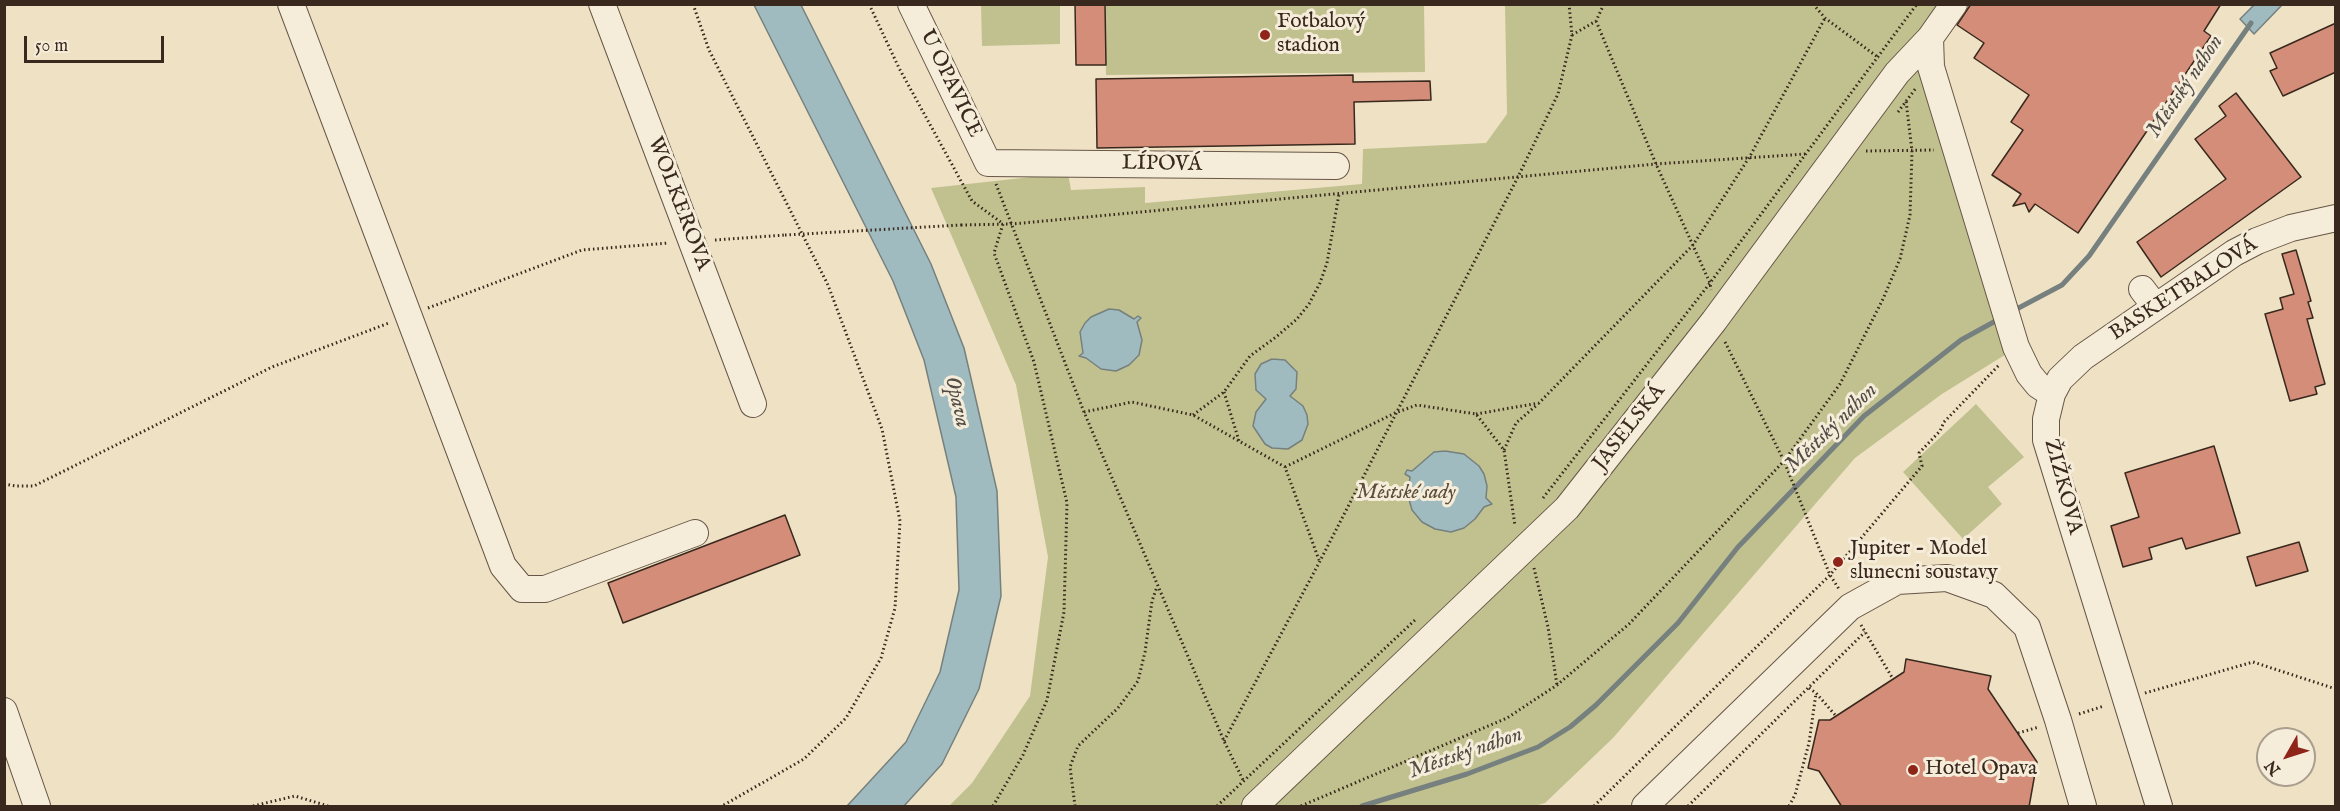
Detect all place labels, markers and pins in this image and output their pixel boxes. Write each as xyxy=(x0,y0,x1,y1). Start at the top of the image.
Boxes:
place label: Fotbalový stadion xyxy=(1277,10,1365,60)
marker: Fotbalový stadion xyxy=(1258,28,1272,42)
place label: Jupiter - Model slunecni soustavy xyxy=(1850,537,1998,587)
marker: Jupiter - Model slunecni soustavy xyxy=(1831,555,1845,569)
place label: Hotel Opava xyxy=(1925,757,2037,783)
marker: Hotel Opava xyxy=(1906,763,1920,777)

